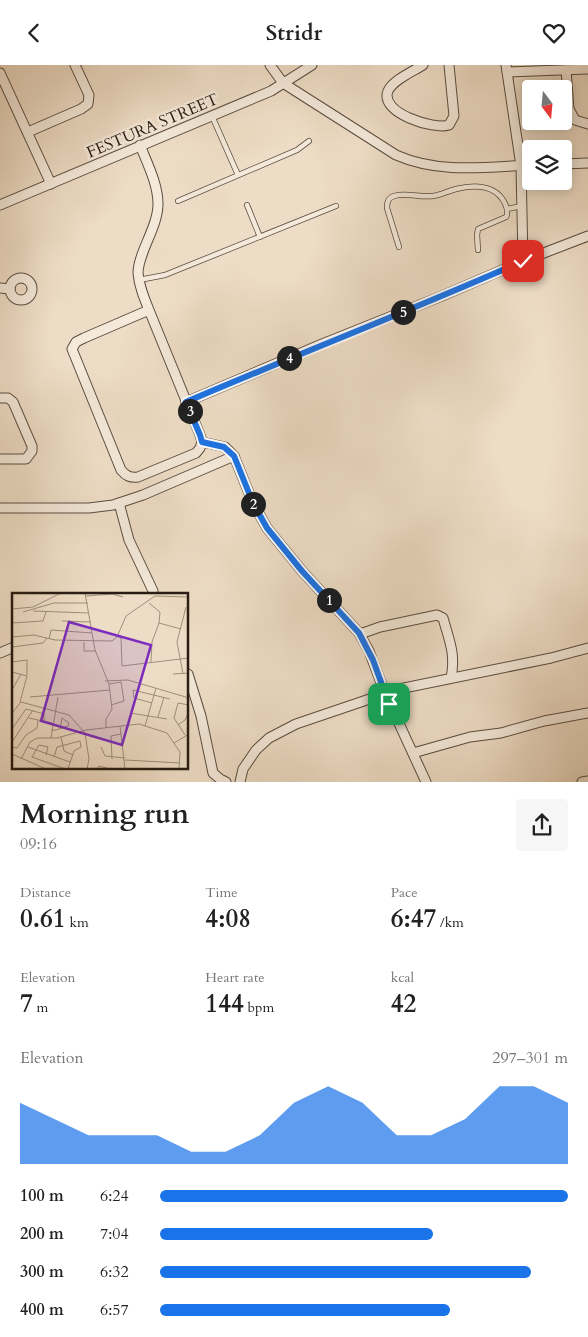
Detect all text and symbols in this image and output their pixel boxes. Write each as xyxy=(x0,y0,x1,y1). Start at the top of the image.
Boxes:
text: Stridr xyxy=(266,18,322,48)
icon: back xyxy=(20,19,48,47)
icon: heart xyxy=(540,19,568,47)
north arrow xyxy=(522,80,572,130)
map controls xyxy=(522,80,572,190)
street label: FESTURA STREET xyxy=(83,88,222,164)
button: layers xyxy=(522,140,572,190)
pin xyxy=(502,240,544,282)
icon: check xyxy=(509,247,537,275)
pin: 5 xyxy=(390,299,416,325)
text: 5 xyxy=(400,303,407,322)
pin: 4 xyxy=(276,345,302,371)
text: 4 xyxy=(286,349,293,368)
pin: 3 xyxy=(178,399,202,423)
text: 3 xyxy=(187,402,194,421)
pin: 2 xyxy=(240,491,266,517)
text: 2 xyxy=(250,495,257,514)
pin: 1 xyxy=(316,587,342,613)
text: 1 xyxy=(326,591,333,610)
inset map xyxy=(12,593,189,769)
pin xyxy=(368,683,410,725)
icon: arrive xyxy=(375,690,403,718)
text: Morning run xyxy=(20,795,189,833)
button: share xyxy=(516,799,568,851)
text: 09:16 xyxy=(20,833,57,855)
text: Distance xyxy=(20,883,71,902)
text: Time xyxy=(205,883,238,902)
text: Pace xyxy=(391,883,418,902)
text: 0.61 xyxy=(20,902,66,936)
text: 4:08 xyxy=(205,902,251,936)
text: 6:47 xyxy=(391,902,436,936)
text: km xyxy=(66,913,89,932)
text: /km xyxy=(436,913,464,932)
text: Elevation xyxy=(20,968,76,987)
text: Heart rate xyxy=(205,968,265,987)
text: kcal xyxy=(391,968,414,987)
text: 7 xyxy=(20,987,33,1021)
text: 144 xyxy=(205,987,244,1021)
text: 42 xyxy=(391,987,416,1021)
text: m xyxy=(33,998,48,1017)
text: bpm xyxy=(244,998,274,1017)
text: Elevation xyxy=(20,1047,84,1069)
text: 297–301 m xyxy=(492,1047,568,1069)
text: 100 m xyxy=(20,1185,64,1207)
text: 6:24 xyxy=(100,1185,129,1207)
text: 200 m xyxy=(20,1223,64,1245)
text: 7:04 xyxy=(100,1223,129,1245)
text: 300 m xyxy=(20,1261,64,1283)
text: 6:32 xyxy=(100,1261,129,1283)
text: 400 m xyxy=(20,1299,64,1321)
text: 6:57 xyxy=(100,1299,129,1321)

